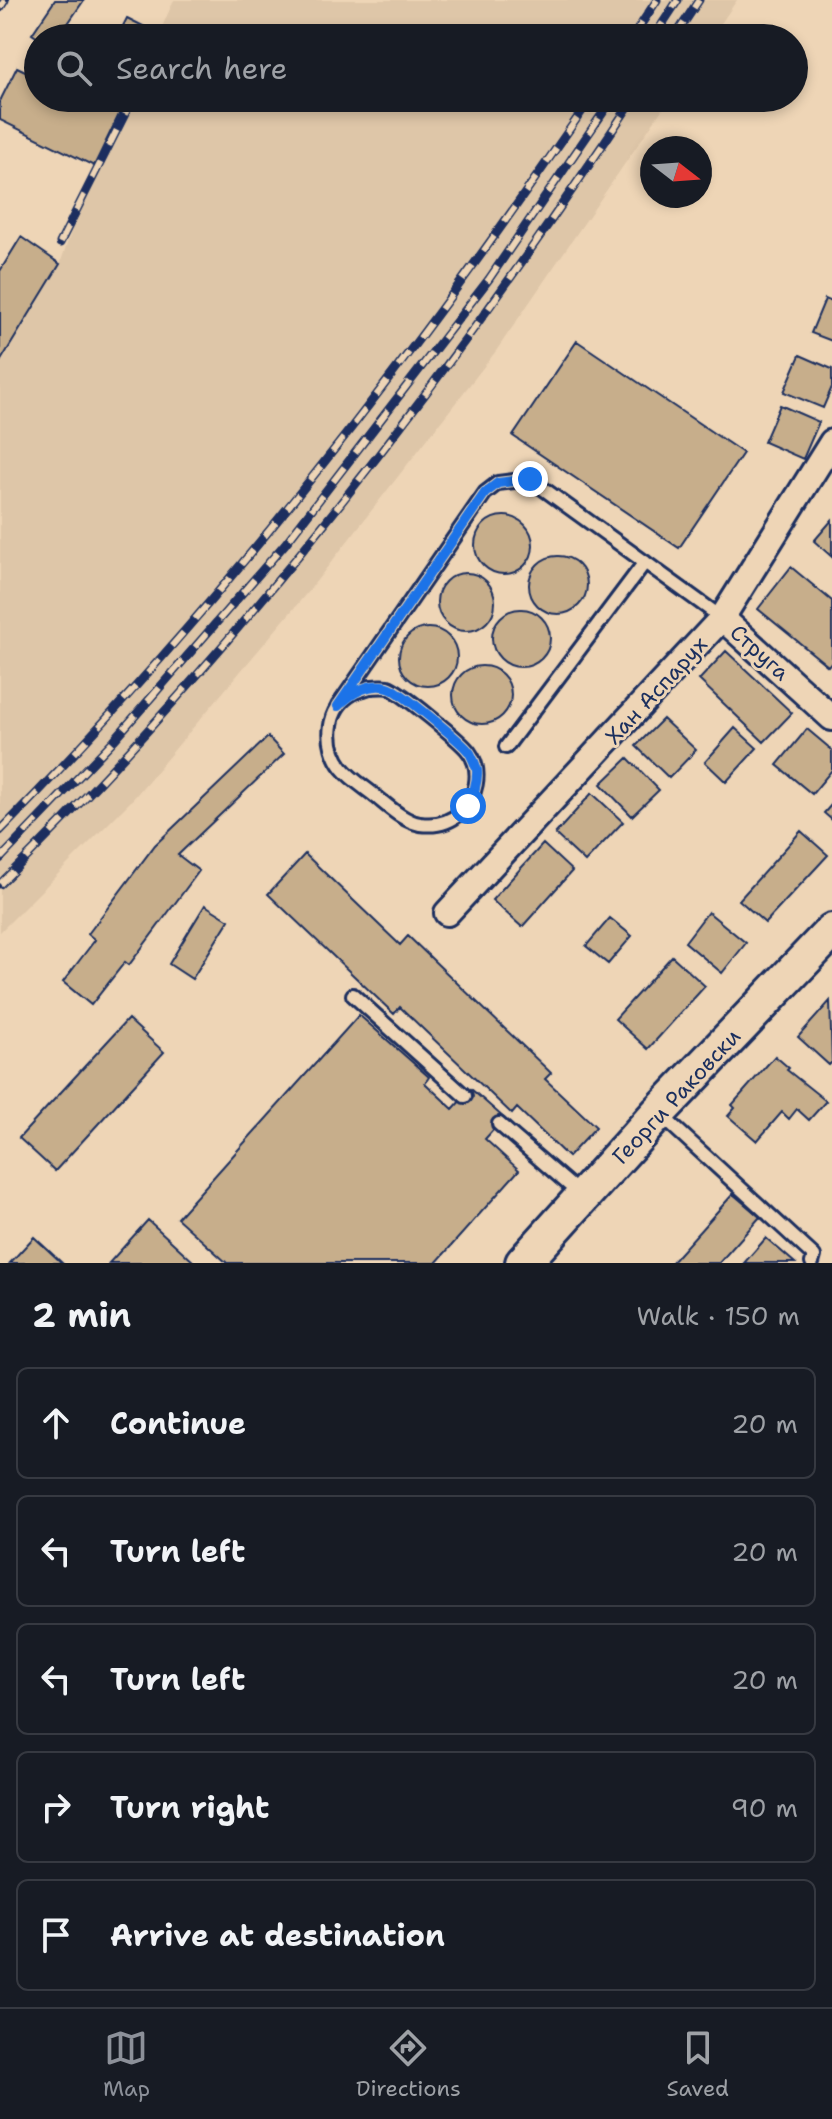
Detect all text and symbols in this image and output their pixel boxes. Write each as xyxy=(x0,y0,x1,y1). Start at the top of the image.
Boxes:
search box xyxy=(24,24,808,112)
icon: search xyxy=(52,46,96,90)
text: Search here xyxy=(116,48,287,89)
north arrow xyxy=(640,136,712,208)
route end xyxy=(512,461,548,497)
street label: Струга xyxy=(724,618,796,687)
street label: Хан Аспарух xyxy=(599,630,714,750)
route start xyxy=(450,788,486,824)
street label: Георги Раковски xyxy=(606,1022,747,1170)
text: 2 min xyxy=(32,1292,131,1338)
text: Walk · 150 m xyxy=(637,1298,800,1333)
icon: ahead xyxy=(34,1401,78,1445)
text: Continue xyxy=(110,1403,246,1444)
text: 20 m xyxy=(731,1406,798,1441)
icon: left xyxy=(34,1529,78,1573)
text: Turn left xyxy=(110,1531,245,1572)
text: 20 m xyxy=(731,1534,798,1569)
icon: left xyxy=(34,1657,78,1701)
text: Turn left xyxy=(110,1659,245,1700)
text: 20 m xyxy=(731,1662,798,1697)
icon: right xyxy=(34,1785,78,1829)
text: Turn right xyxy=(110,1787,269,1828)
text: 90 m xyxy=(731,1790,798,1825)
icon: arrive xyxy=(34,1913,78,1957)
text: Arrive at destination xyxy=(110,1915,445,1956)
tab: Map xyxy=(103,2026,150,2103)
tab: Directions xyxy=(356,2026,461,2103)
tab: Saved xyxy=(667,2026,729,2103)

